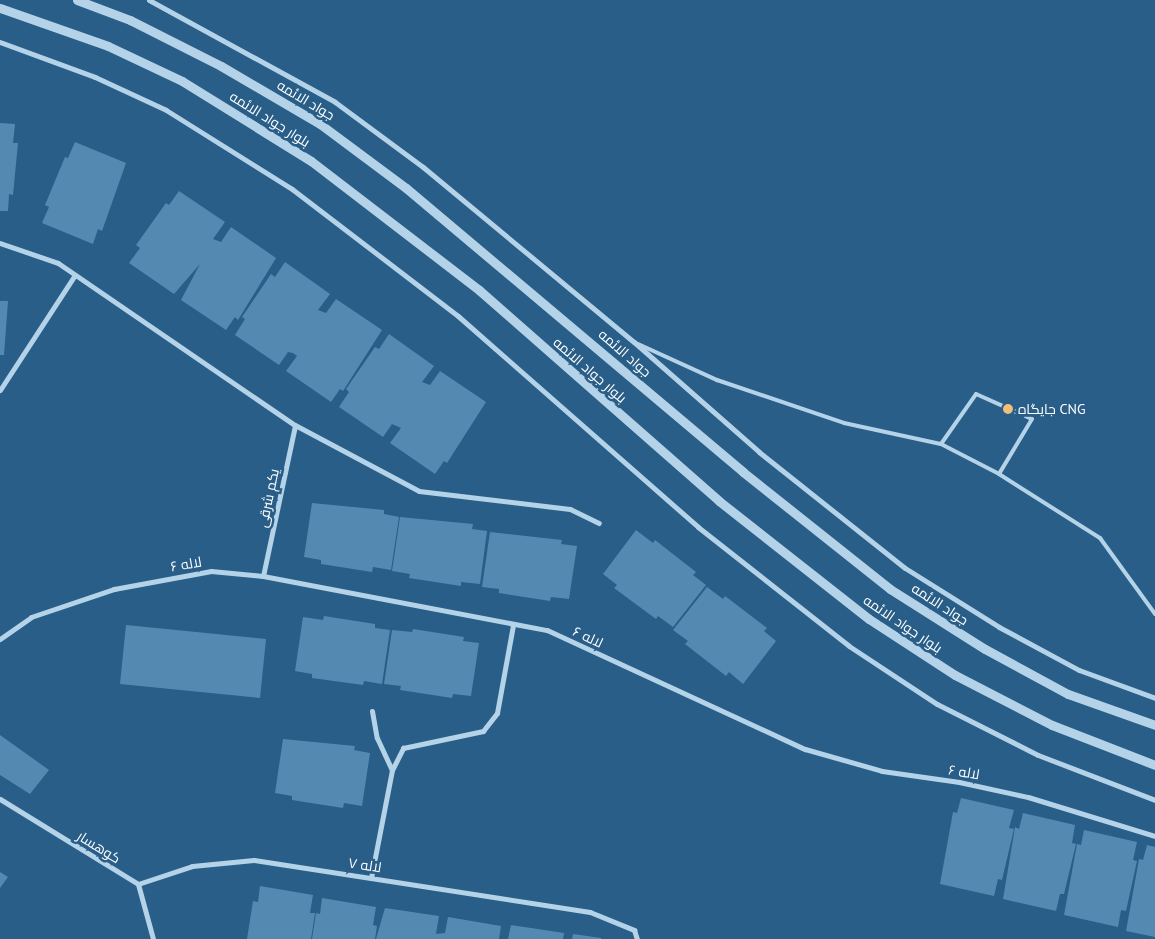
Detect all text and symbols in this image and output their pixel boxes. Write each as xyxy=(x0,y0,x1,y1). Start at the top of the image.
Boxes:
street label: جواد الائمه xyxy=(274,76,338,124)
street label: بلوار جواد الائمه xyxy=(227,88,313,150)
street label: جواد الائمه xyxy=(595,326,655,380)
street label: بلوار جواد الائمه xyxy=(550,334,630,406)
place label: جایگاه CNG xyxy=(1018,401,1086,417)
marker: جایگاه CNG xyxy=(1002,403,1014,415)
street label: یکم شرقی xyxy=(254,467,282,529)
street label: لاله ۶ xyxy=(169,553,203,575)
street label: جواد الائمه xyxy=(909,579,971,629)
street label: بلوار جواد الائمه xyxy=(860,591,946,657)
street label: لاله ۶ xyxy=(570,623,606,651)
street label: لاله ۶ xyxy=(947,761,981,783)
street label: کوهسار xyxy=(74,827,124,867)
street label: لاله ۷ xyxy=(347,854,383,876)

